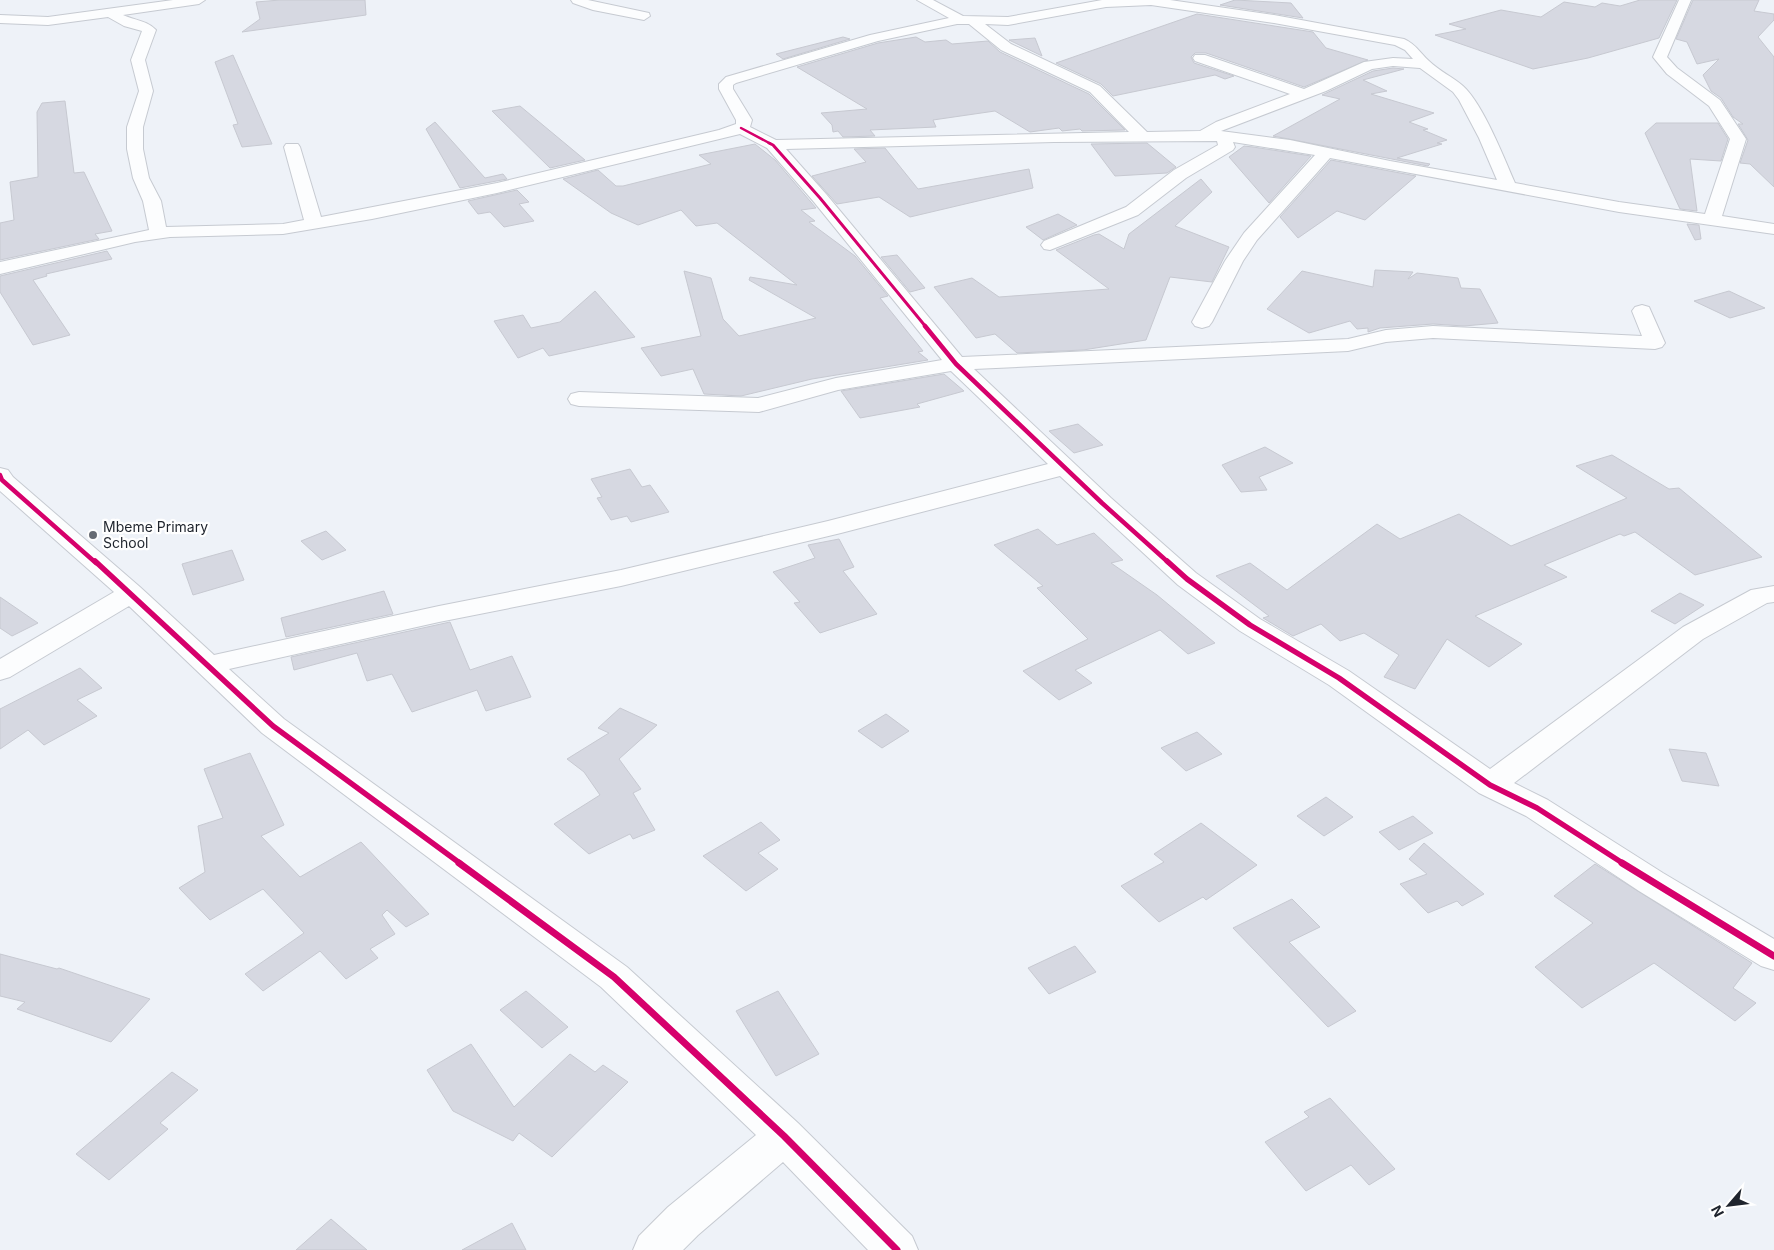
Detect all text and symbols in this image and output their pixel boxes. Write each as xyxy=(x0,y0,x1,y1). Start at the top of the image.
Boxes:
place label: Mbeme Primary School xyxy=(103,518,208,551)
marker: Mbeme Primary School xyxy=(87,529,99,541)
north arrow xyxy=(1704,1180,1754,1230)
text: N xyxy=(1707,1203,1727,1220)

